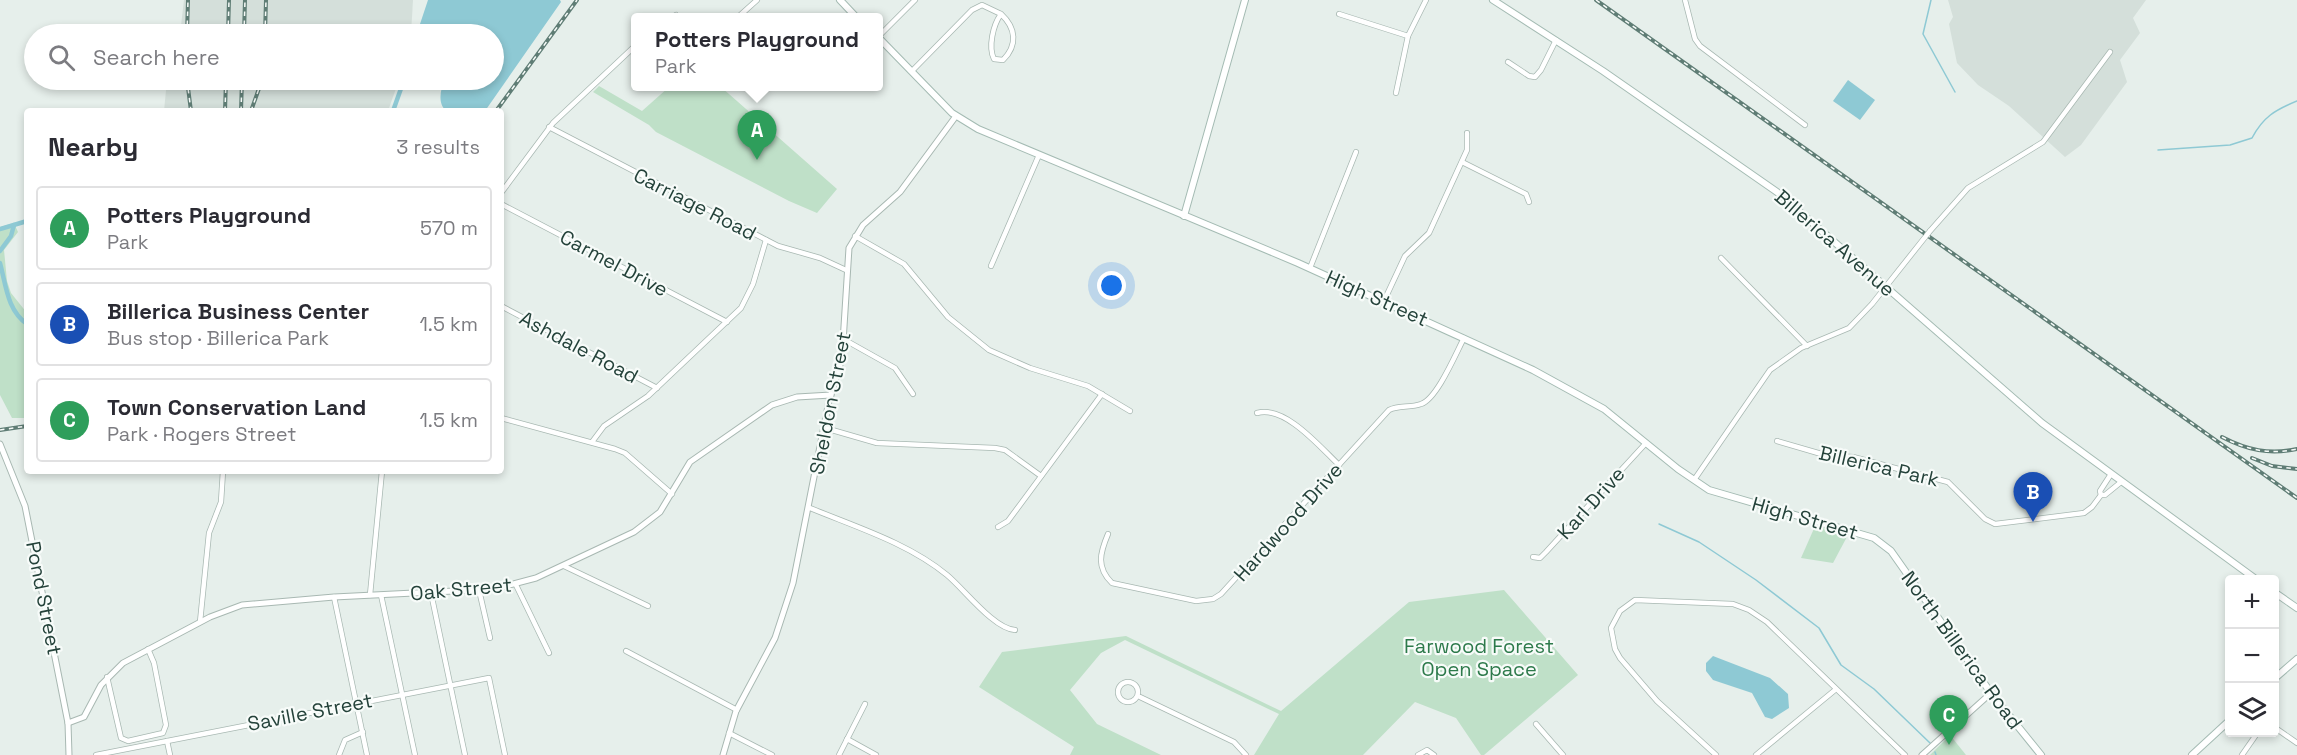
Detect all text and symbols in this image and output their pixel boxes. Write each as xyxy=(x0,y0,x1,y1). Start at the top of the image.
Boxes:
popup xyxy=(631,13,883,91)
search box xyxy=(24,24,504,90)
text: Potters Playground xyxy=(655,25,859,53)
icon: search xyxy=(45,41,78,74)
text: Search here xyxy=(93,43,220,71)
text: Park xyxy=(655,53,697,79)
pin: A xyxy=(738,110,777,160)
text: Nearby xyxy=(48,130,138,164)
text: 3 results xyxy=(396,134,480,160)
street label: Carriage Road xyxy=(629,162,761,246)
street label: Billerica Avenue xyxy=(1769,184,1901,302)
text: Potters Playground xyxy=(107,201,311,229)
text: A xyxy=(63,215,76,241)
text: 570 m xyxy=(420,215,478,241)
street label: Carmel Drive xyxy=(555,224,673,302)
text: Park xyxy=(107,229,149,255)
street label: High Street xyxy=(1322,264,1432,332)
your location xyxy=(1097,271,1126,300)
text: Billerica Business Center xyxy=(107,297,369,325)
street label: Ashdale Road xyxy=(515,305,643,389)
text: B xyxy=(63,311,76,337)
text: 1.5 km xyxy=(420,311,478,337)
text: Bus stop · Billerica Park xyxy=(107,325,329,351)
street label: Sheldon Street xyxy=(803,329,857,477)
text: Town Conservation Land xyxy=(107,393,366,421)
text: C xyxy=(63,407,76,433)
text: 1.5 km xyxy=(420,407,478,433)
text: Park · Rogers Street xyxy=(107,421,296,447)
street label: Billerica Park xyxy=(1816,440,1942,492)
street label: Hardwood Drive xyxy=(1228,457,1348,587)
street label: Karl Drive xyxy=(1551,461,1631,545)
pin: B xyxy=(2014,472,2052,522)
street label: High Street xyxy=(1749,490,1861,546)
street label: Pond Street xyxy=(20,539,68,657)
street label: North Billerica Road xyxy=(1896,566,2028,734)
street label: Oak Street xyxy=(409,572,513,606)
map controls xyxy=(2225,575,2279,737)
button: + xyxy=(2225,575,2279,629)
button: − xyxy=(2225,629,2279,683)
park label: Farwood Forest Open Space xyxy=(1404,633,1554,682)
button: layers xyxy=(2225,683,2279,737)
street label: Saville Street xyxy=(245,687,375,737)
pin: C xyxy=(1930,696,1968,745)

